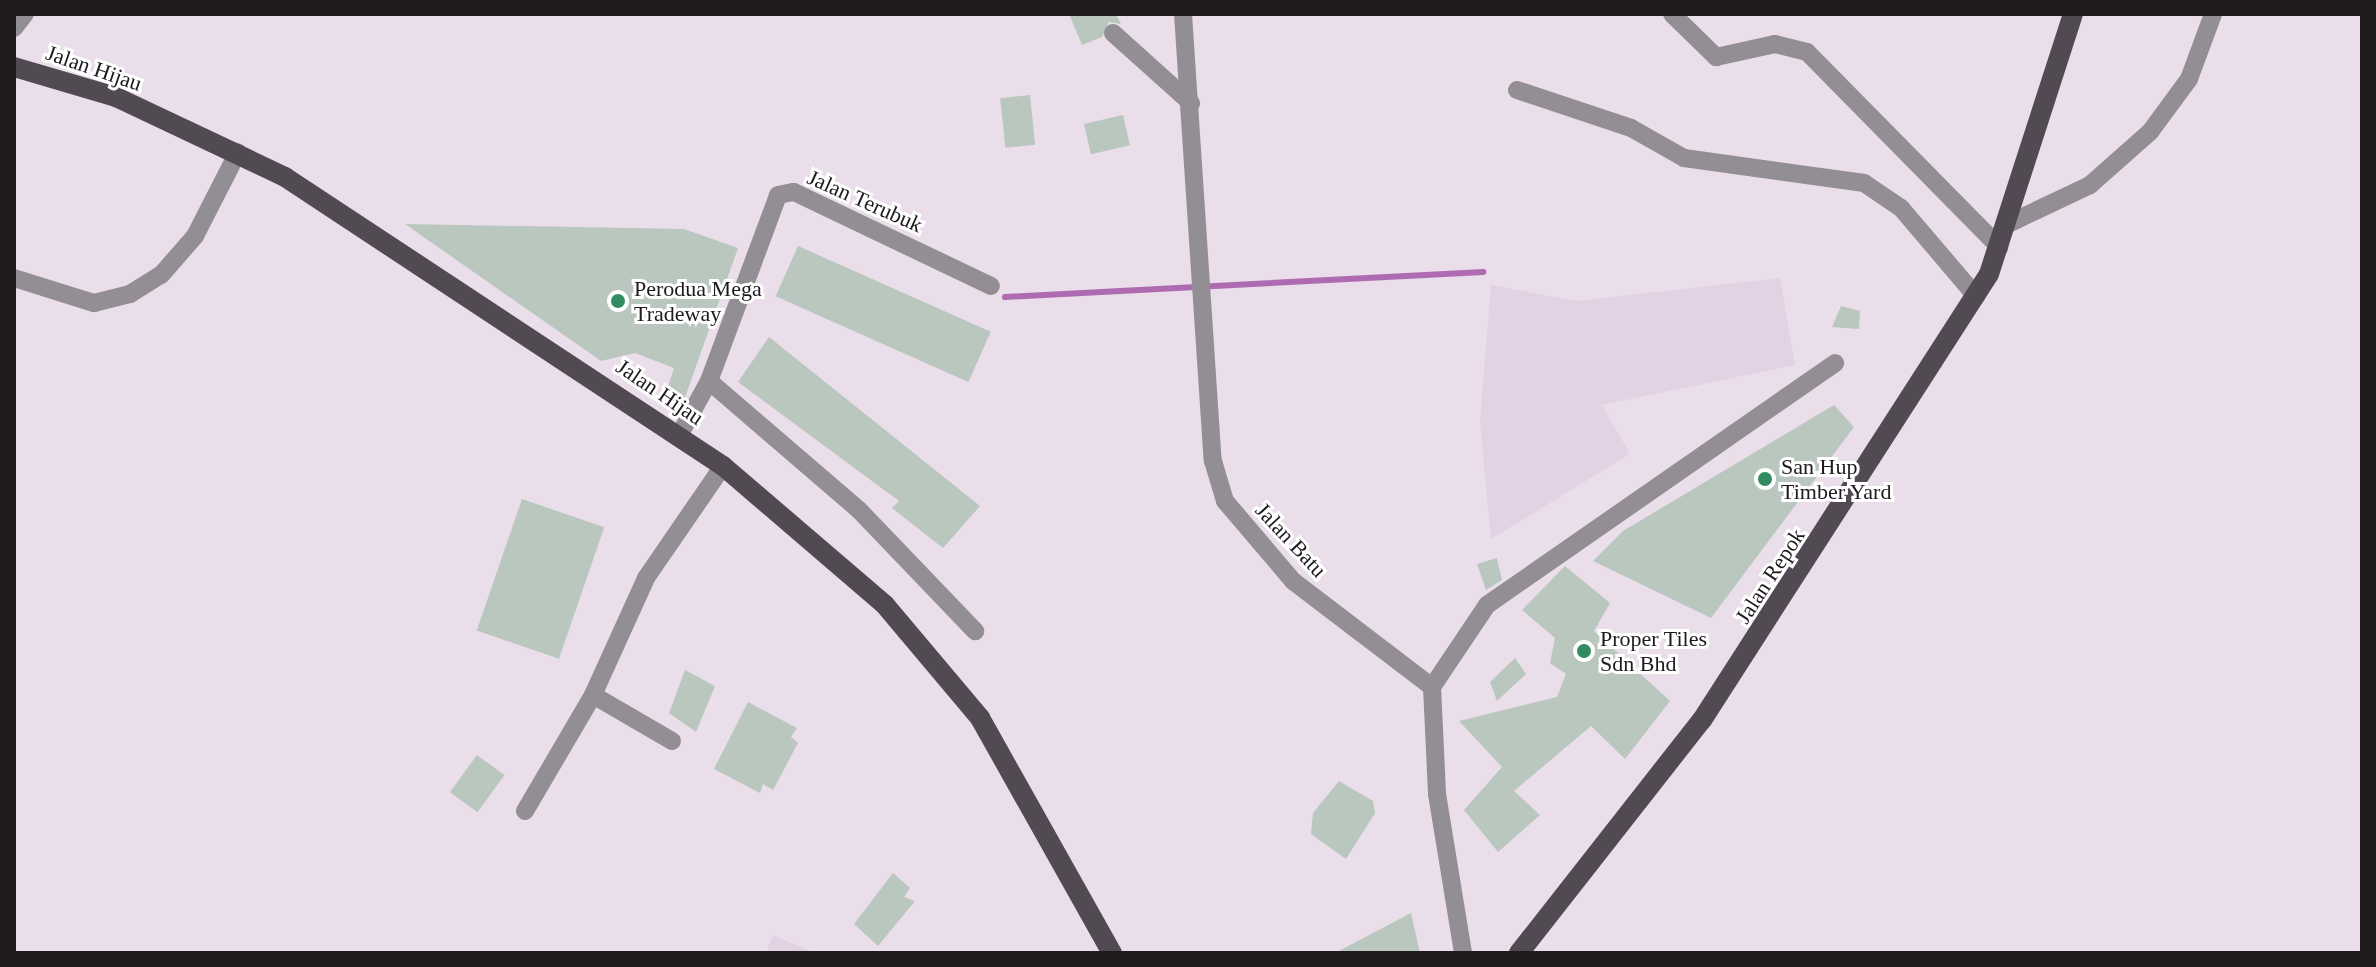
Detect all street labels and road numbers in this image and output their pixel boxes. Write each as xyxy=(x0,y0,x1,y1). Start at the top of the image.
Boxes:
street label: Jalan Hijau xyxy=(43,39,145,97)
street label: Jalan Terubuk xyxy=(803,164,927,238)
street label: Jalan Hijau xyxy=(611,353,709,431)
street label: Jalan Batu xyxy=(1250,497,1332,583)
street label: Jalan Repok xyxy=(1729,523,1811,629)

